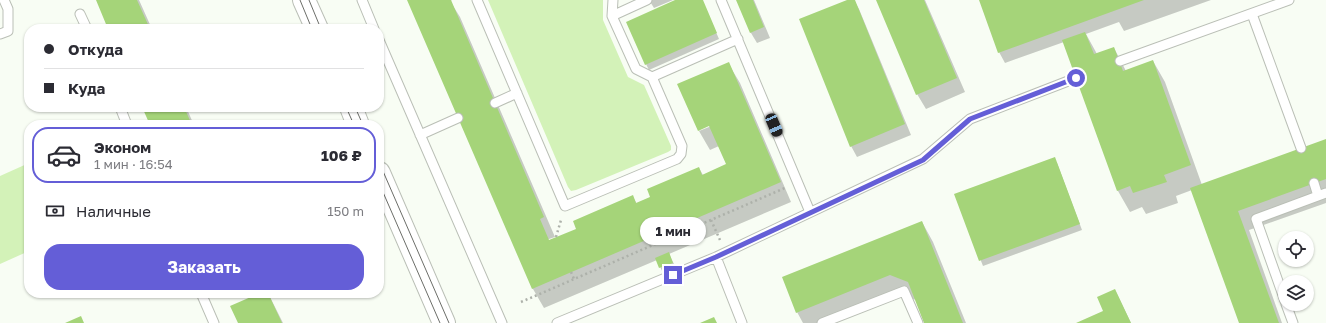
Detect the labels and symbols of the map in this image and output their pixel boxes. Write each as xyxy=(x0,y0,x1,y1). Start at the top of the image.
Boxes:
route start xyxy=(1067,69,1085,87)
car xyxy=(764,112,784,138)
callout: 1 мин xyxy=(640,217,706,245)
route end xyxy=(664,266,682,284)

